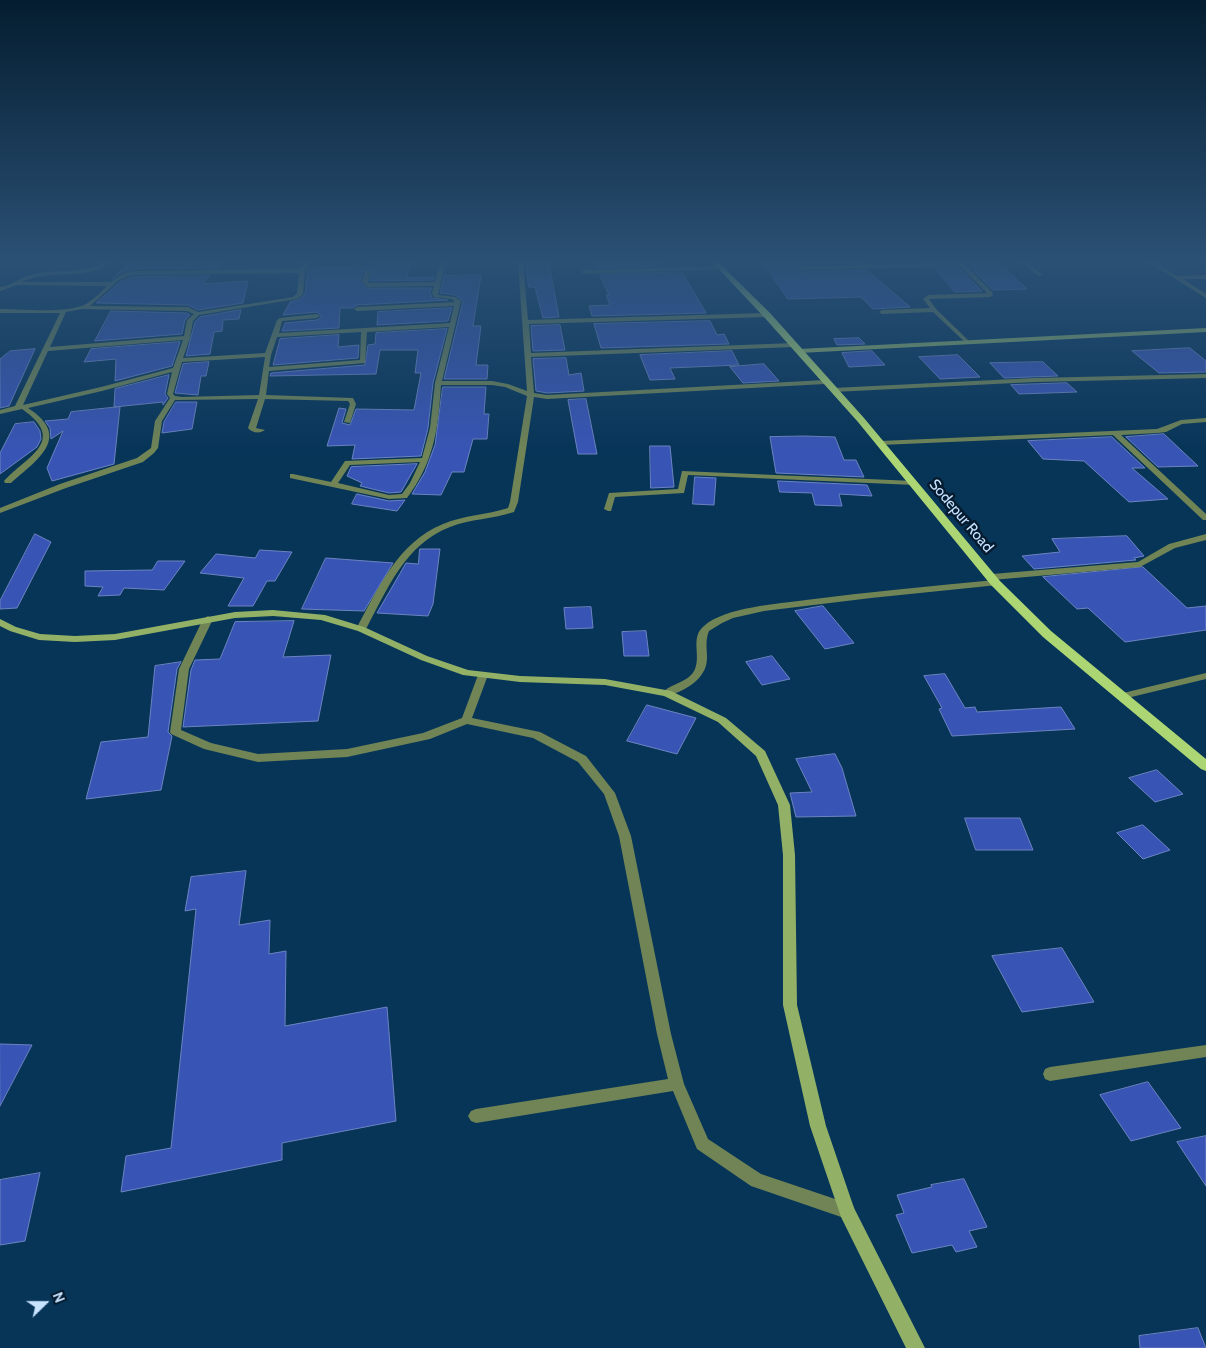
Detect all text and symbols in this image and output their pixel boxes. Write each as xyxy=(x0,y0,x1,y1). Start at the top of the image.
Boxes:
street label: Sodepur Road xyxy=(925,476,997,556)
north arrow xyxy=(20,1278,70,1328)
text: N xyxy=(49,1289,69,1305)

